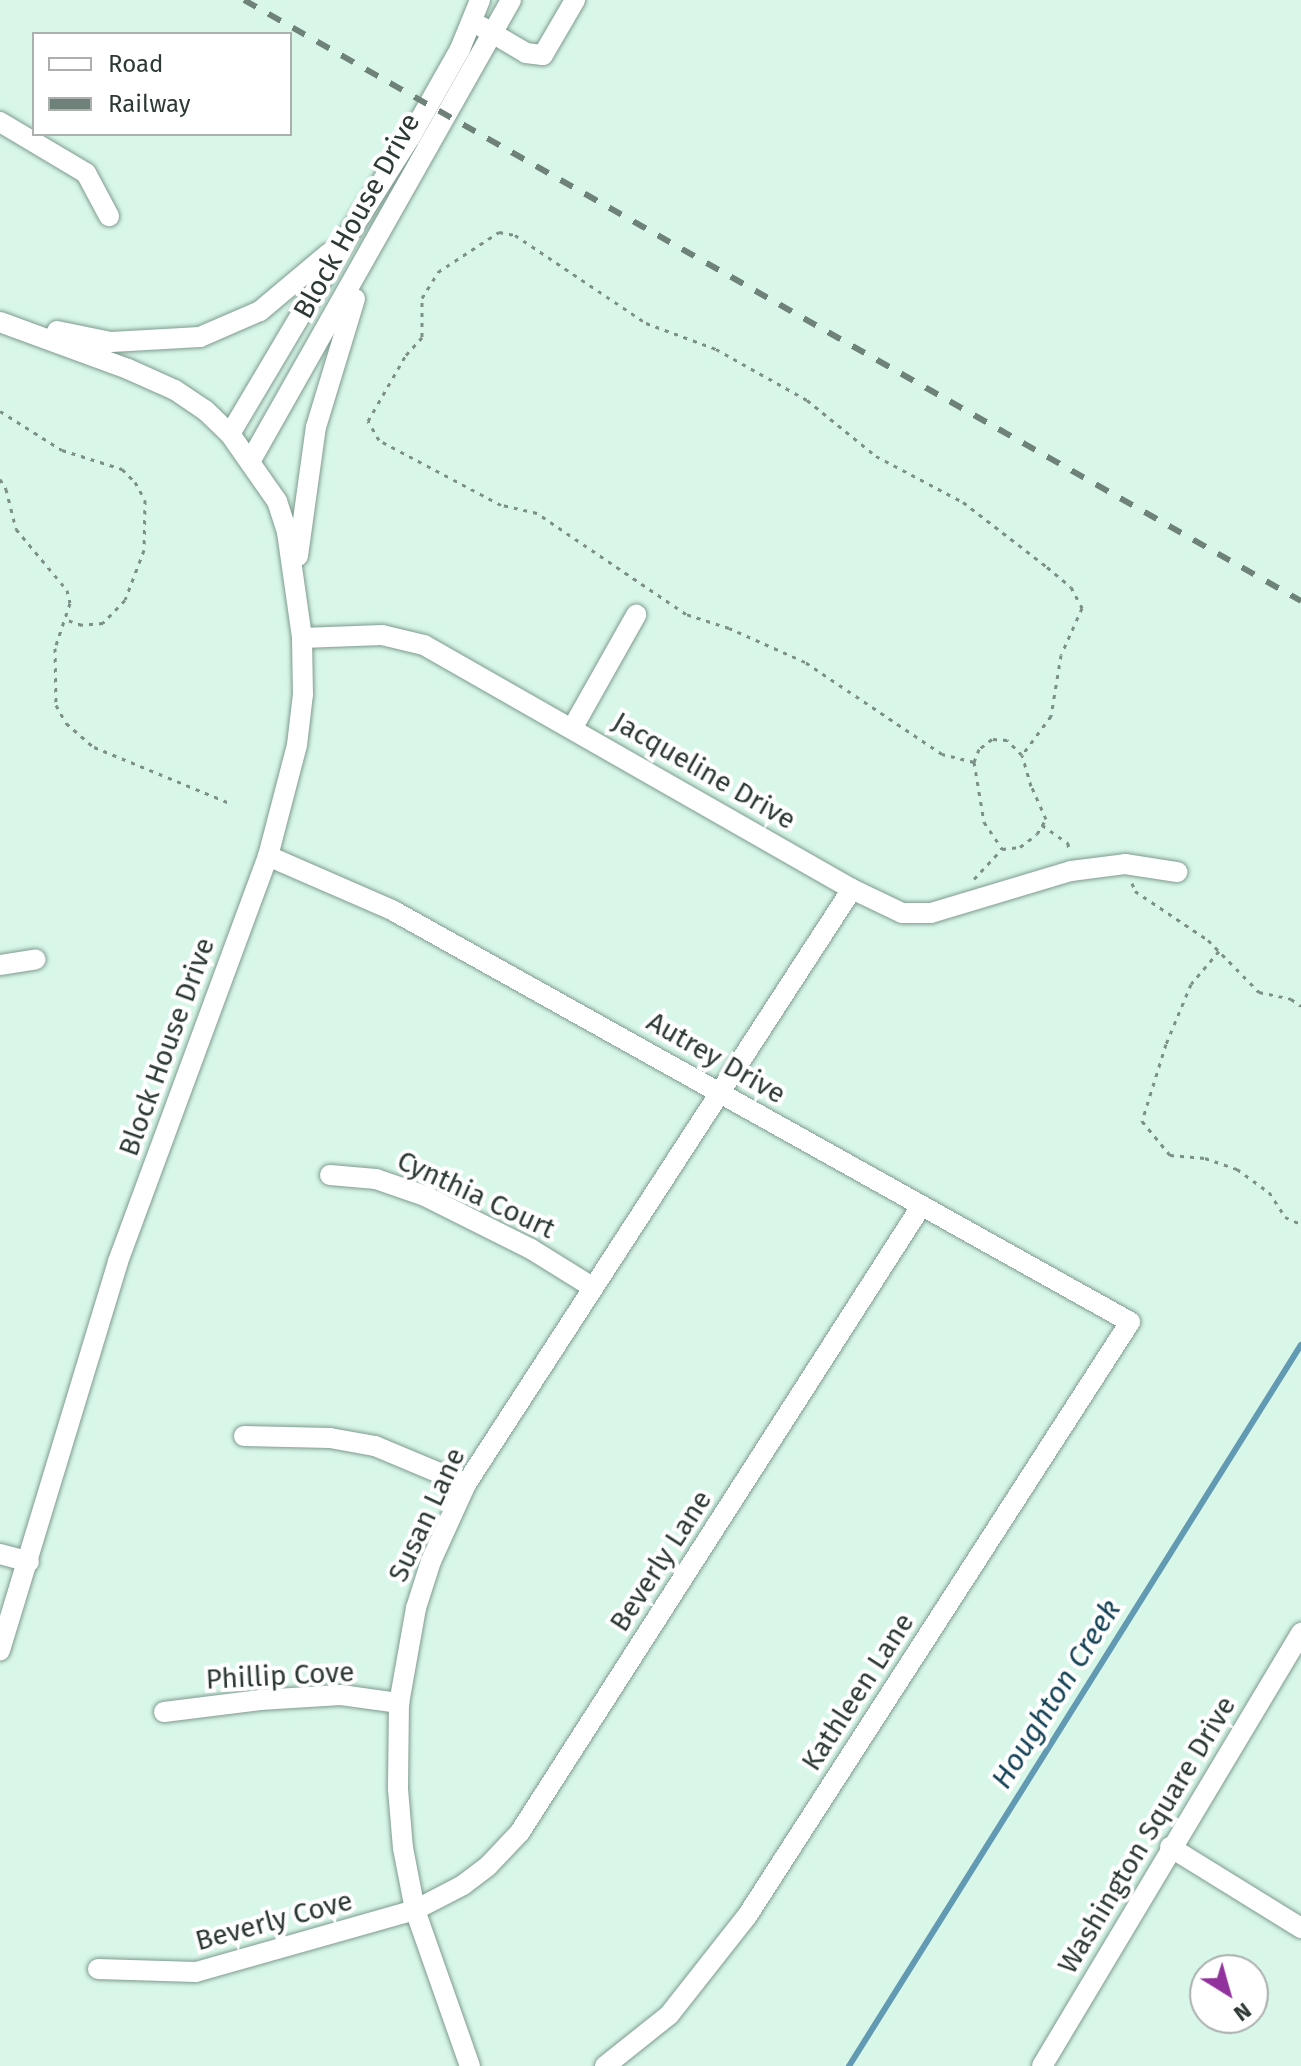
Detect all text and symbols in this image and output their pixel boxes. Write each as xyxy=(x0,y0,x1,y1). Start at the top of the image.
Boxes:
legend xyxy=(32,32,292,136)
text: Road xyxy=(108,50,163,78)
text: Railway xyxy=(108,90,191,118)
street label: Block House Drive xyxy=(287,107,427,325)
street label: Jacqueline Drive xyxy=(607,705,801,837)
street label: Block House Drive xyxy=(112,933,222,1161)
street label: Autrey Drive xyxy=(641,1005,791,1111)
street label: Cynthia Court xyxy=(392,1144,560,1246)
street label: Susan Lane xyxy=(381,1443,473,1587)
street label: Beverly Lane xyxy=(603,1484,719,1638)
water label: Houghton Creek xyxy=(983,1593,1129,1795)
street label: Kathleen Lane xyxy=(795,1607,921,1777)
street label: Phillip Cove xyxy=(205,1655,355,1697)
street label: Washington Square Drive xyxy=(1051,1690,1243,1980)
street label: Beverly Cove xyxy=(192,1884,356,1958)
north arrow xyxy=(1189,1954,1269,2034)
text: N xyxy=(1229,1997,1256,2027)

